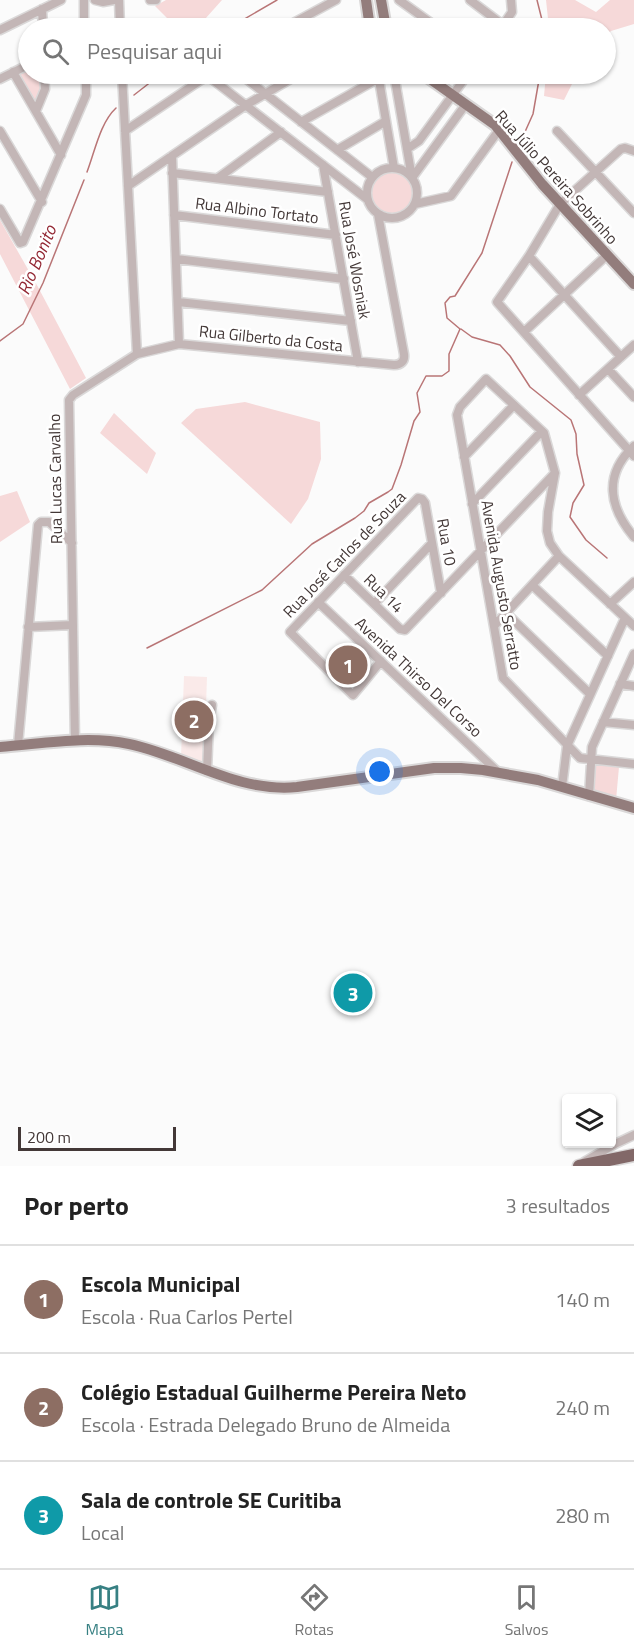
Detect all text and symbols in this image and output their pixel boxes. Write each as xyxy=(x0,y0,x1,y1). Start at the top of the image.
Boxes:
search box xyxy=(18,18,616,84)
text: Pesquisar aqui xyxy=(87,34,222,68)
icon: search xyxy=(39,35,72,68)
street label: Rua Júlio Pereira Sobrinho xyxy=(490,104,624,250)
street label: Rua Albino Tortato xyxy=(194,191,320,229)
street label: Rua José Wosniak xyxy=(333,199,377,321)
water label: Rio Bonito xyxy=(10,220,64,299)
street label: Rua Gilberto da Costa xyxy=(198,319,344,357)
street label: Rua Lucas Carvalho xyxy=(42,414,68,544)
street label: Rua José Carlos de Souza xyxy=(277,485,411,623)
street label: Avenida Augusto Serratto xyxy=(475,498,529,672)
street label: Rua 10 xyxy=(431,516,463,568)
street label: Rua 14 xyxy=(358,568,410,618)
street label: Avenida Thirso Del Corso xyxy=(350,611,488,743)
pin: 1 xyxy=(328,642,368,688)
pin: 2 xyxy=(174,698,214,742)
your location xyxy=(365,757,394,786)
pin: 3 xyxy=(334,970,372,1016)
map controls xyxy=(562,1094,616,1148)
button: layers xyxy=(562,1094,616,1148)
scale bar xyxy=(18,1124,176,1152)
text: 200 m xyxy=(27,1125,71,1149)
text: Por perto xyxy=(24,1186,129,1225)
text: 3 resultados xyxy=(506,1190,610,1221)
text: Escola Municipal xyxy=(81,1267,241,1301)
text: 1 xyxy=(38,1284,49,1315)
text: 140 m xyxy=(555,1284,610,1315)
text: Escola · Rua Carlos Pertel xyxy=(81,1301,293,1332)
text: Colégio Estadual Guilherme Pereira Neto xyxy=(81,1375,467,1409)
text: 2 xyxy=(38,1392,49,1423)
text: 240 m xyxy=(555,1392,610,1423)
text: Escola · Estrada Delegado Bruno de Almeida xyxy=(81,1409,450,1440)
text: Sala de controle SE Curitiba xyxy=(81,1483,342,1517)
text: 3 xyxy=(38,1500,49,1531)
text: 280 m xyxy=(555,1500,610,1531)
text: Local xyxy=(81,1517,124,1548)
tab: Mapa xyxy=(86,1581,123,1641)
tab: Rotas xyxy=(294,1581,334,1641)
tab: Salvos xyxy=(505,1581,548,1641)

